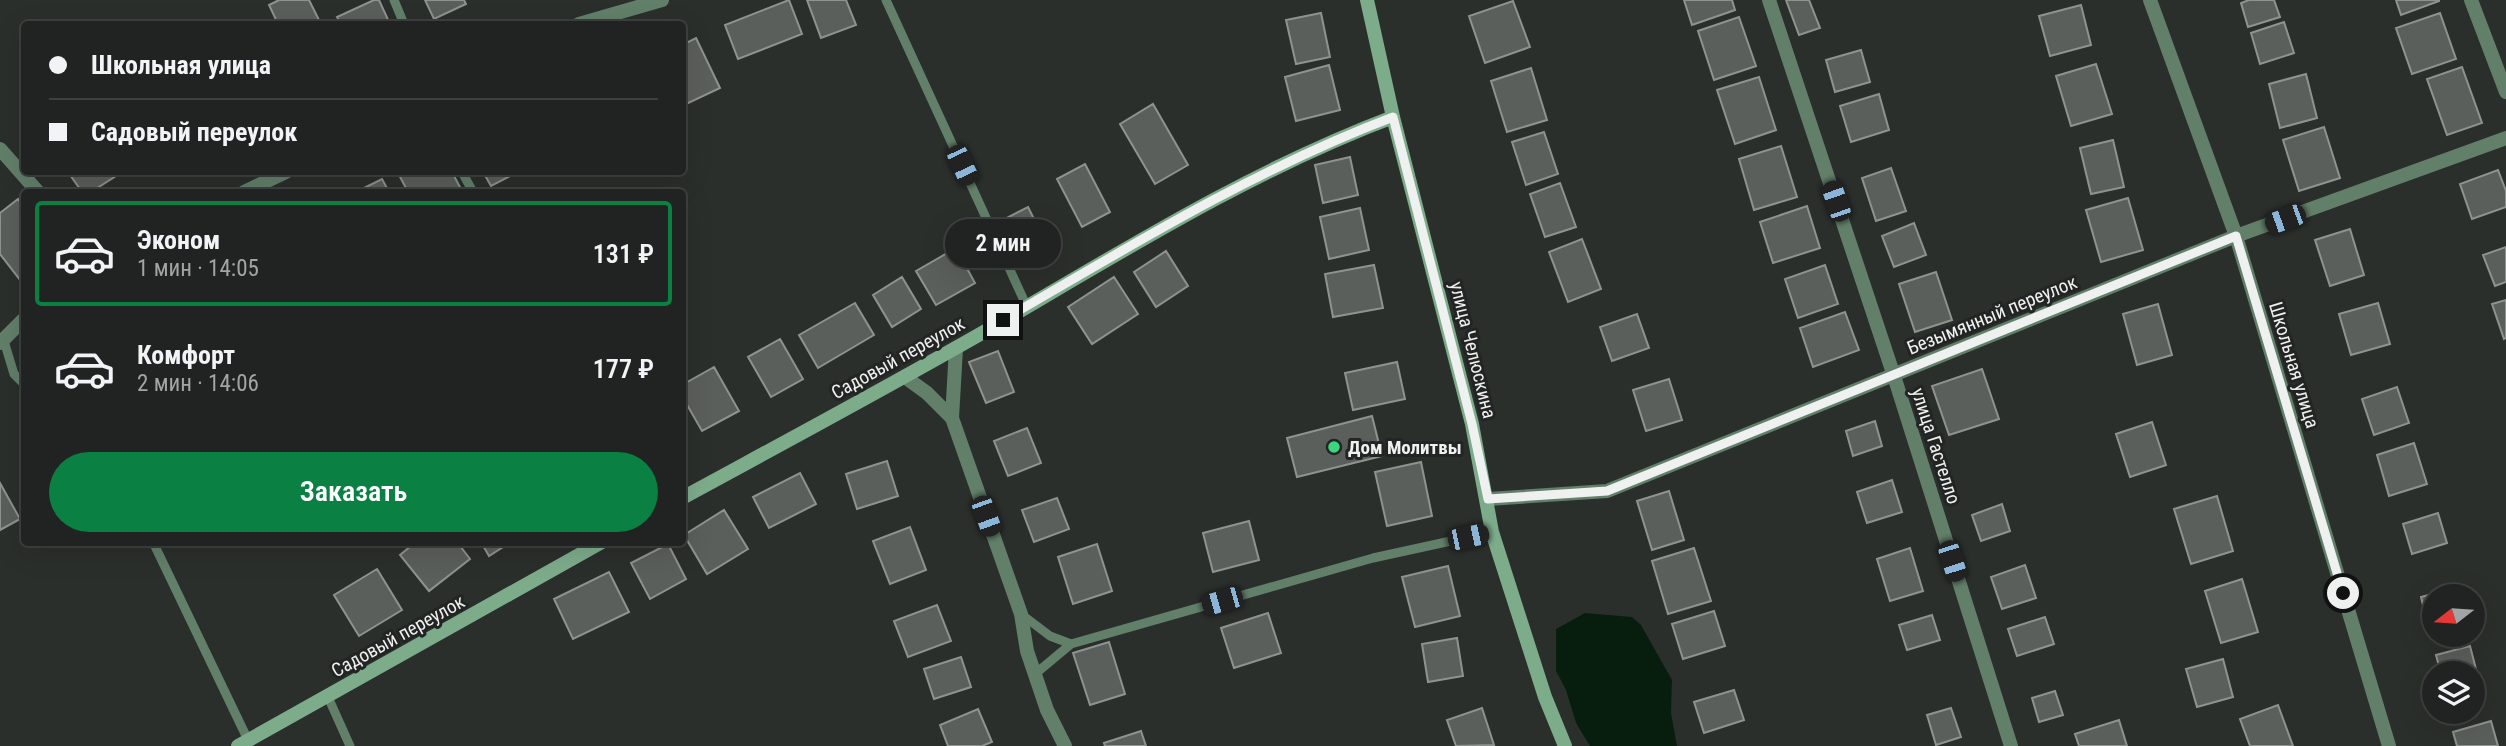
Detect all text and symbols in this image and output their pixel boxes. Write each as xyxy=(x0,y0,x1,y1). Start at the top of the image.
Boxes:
text: Школьная улица xyxy=(91,50,271,80)
text: Садовый переулок xyxy=(91,117,297,147)
car xyxy=(944,142,981,188)
car xyxy=(1820,178,1853,224)
car xyxy=(2262,202,2309,236)
callout: 2 мин xyxy=(945,218,1061,268)
icon: car xyxy=(53,222,116,285)
text: Эконом xyxy=(137,225,220,255)
text: 2 мин xyxy=(975,230,1031,257)
text: 131 ₽ xyxy=(593,239,654,269)
text: 1 мин · 14:05 xyxy=(137,255,259,282)
street label: Безымянный переулок xyxy=(1904,270,2080,360)
street label: улица Челюскина xyxy=(1445,279,1501,421)
street label: Школьная улица xyxy=(2264,299,2324,431)
route end xyxy=(987,304,1019,336)
street label: Садовый переулок xyxy=(827,312,969,404)
icon: car xyxy=(53,337,116,400)
text: Комфорт xyxy=(137,340,235,370)
text: 177 ₽ xyxy=(593,354,654,384)
text: 2 мин · 14:06 xyxy=(137,370,259,397)
street label: улица Гастелло xyxy=(1906,385,1966,507)
place label: Дом Молитвы xyxy=(1348,436,1462,459)
marker: Дом Молитвы xyxy=(1326,439,1342,455)
button: Заказать xyxy=(49,452,658,532)
car xyxy=(969,493,1004,539)
car xyxy=(1446,522,1491,552)
car xyxy=(1936,538,1969,584)
route start xyxy=(2327,577,2359,609)
north arrow xyxy=(2422,584,2485,648)
map controls xyxy=(2422,584,2485,724)
car xyxy=(1199,585,1246,617)
street label: Садовый переулок xyxy=(327,590,469,682)
button: layers xyxy=(2422,661,2485,724)

